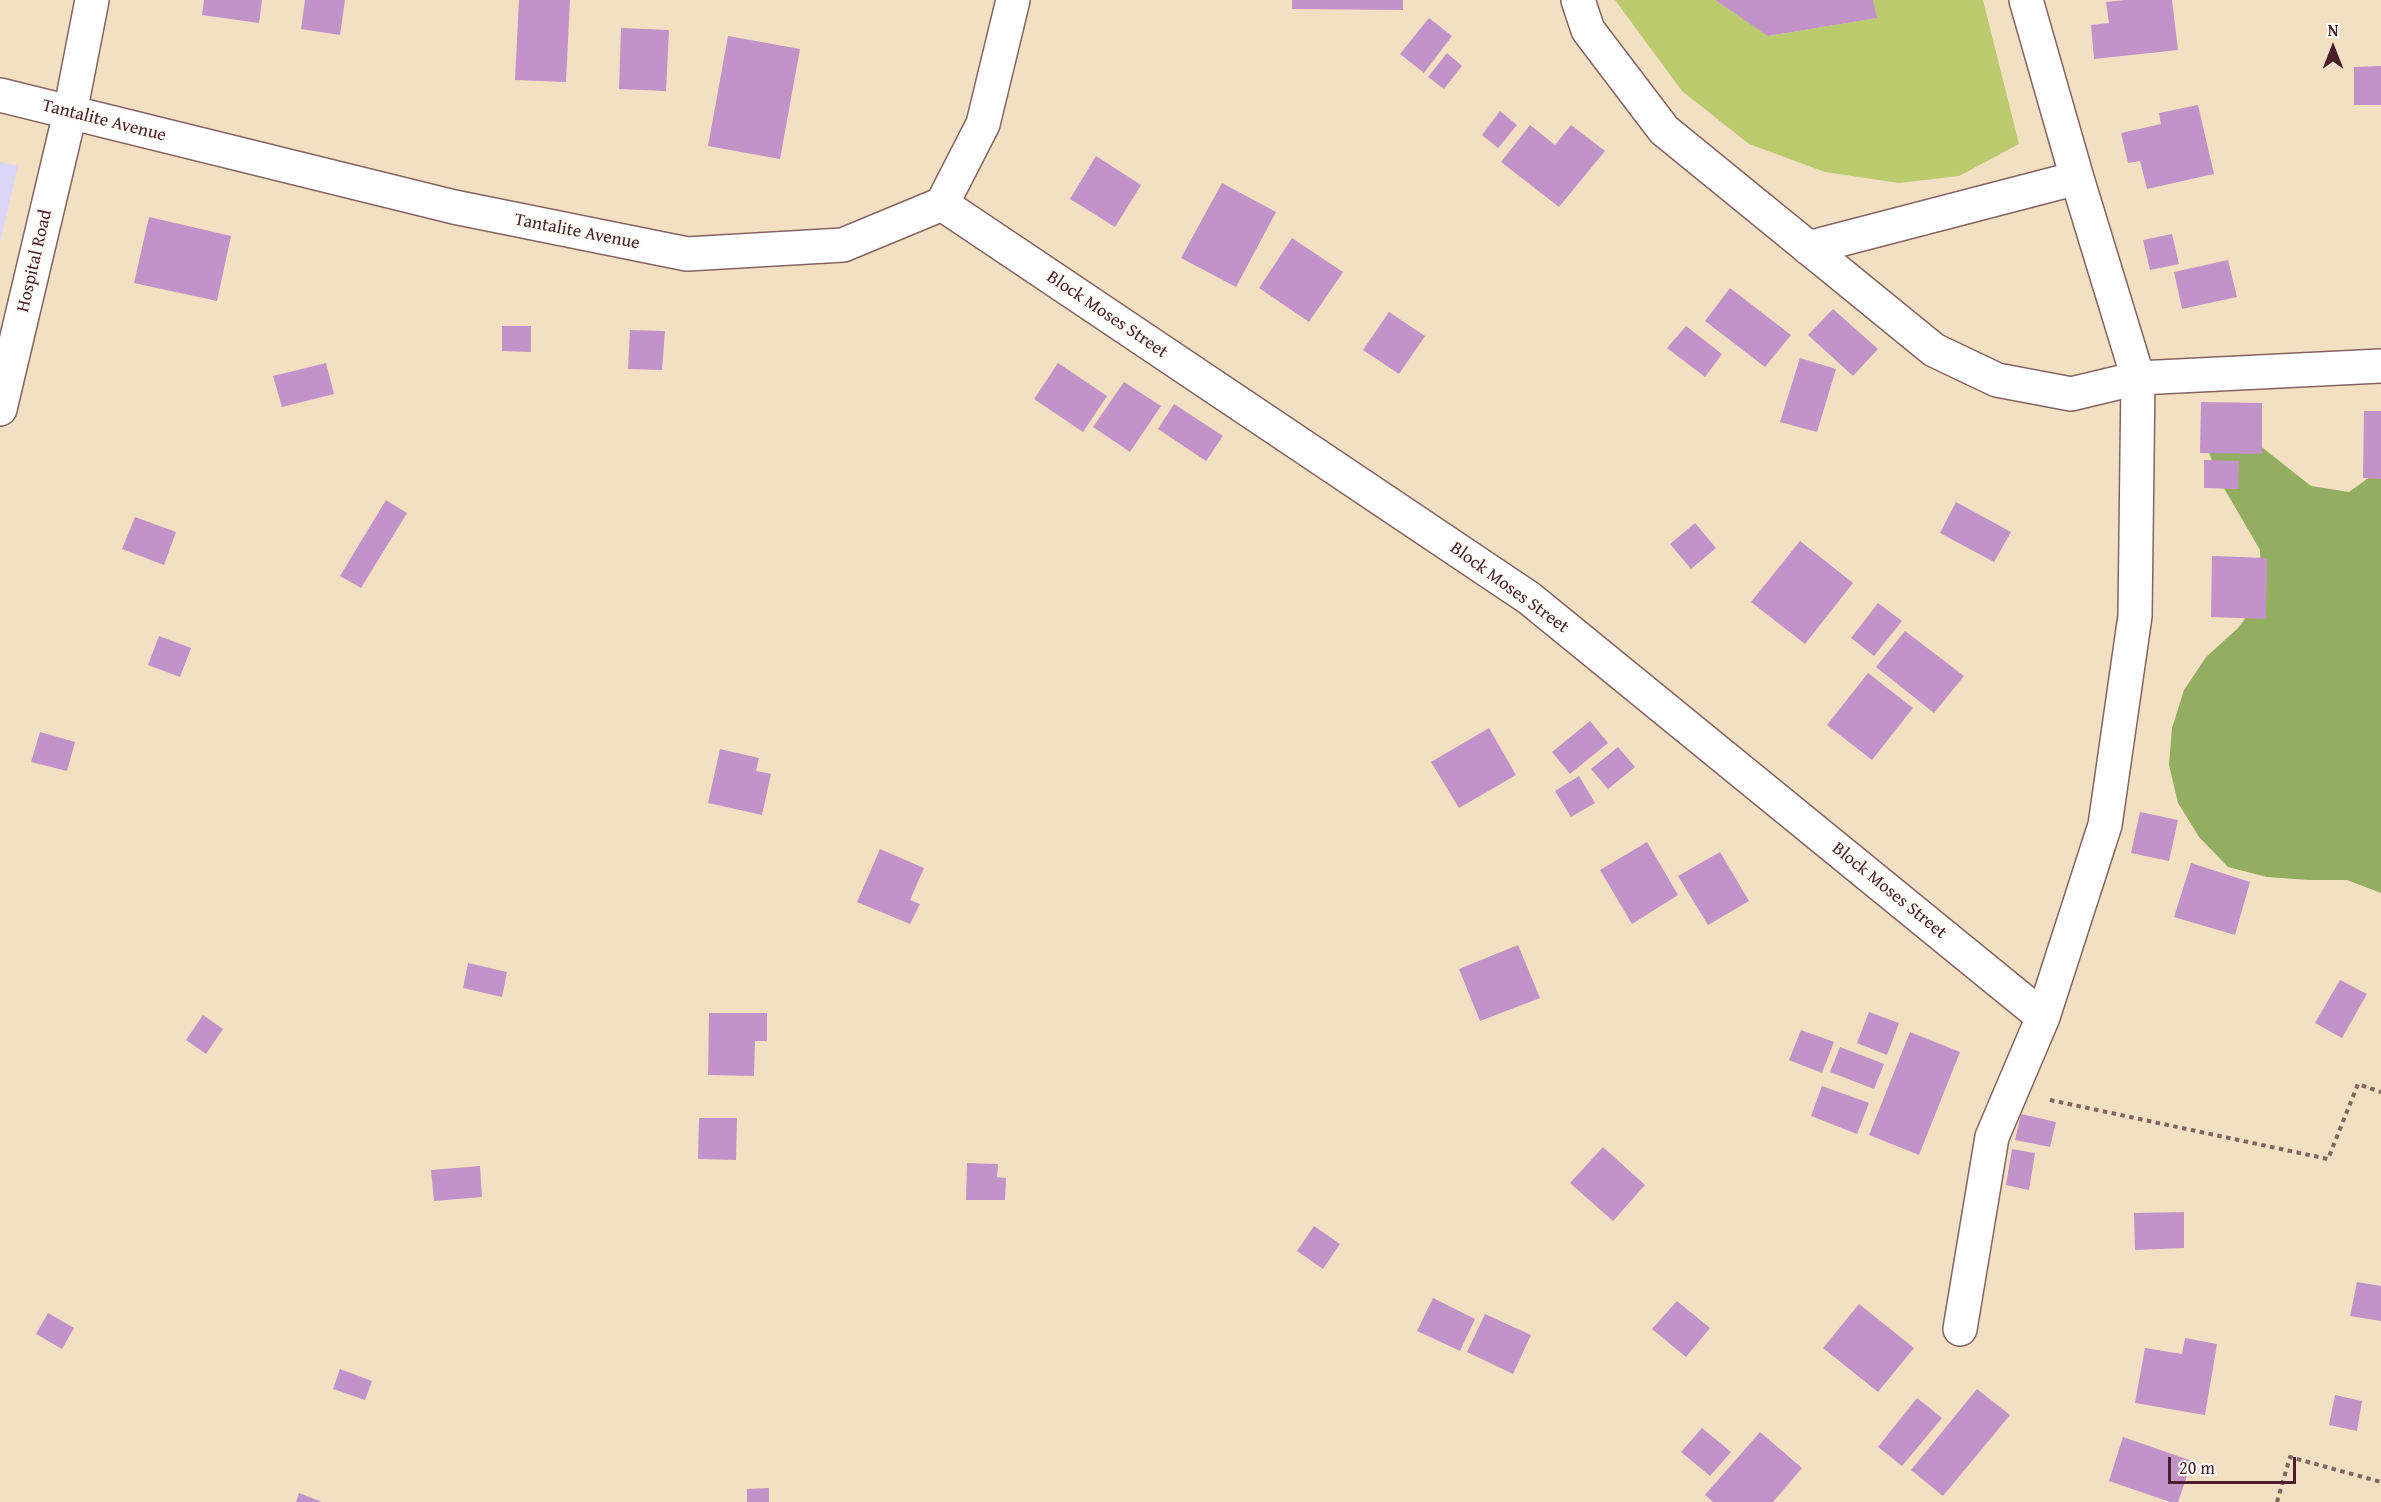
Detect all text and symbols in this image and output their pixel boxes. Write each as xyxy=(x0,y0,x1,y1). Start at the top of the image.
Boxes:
north arrow xyxy=(2303,18,2363,78)
text: N xyxy=(2328,18,2338,42)
street label: Tantalite Avenue xyxy=(40,95,168,147)
street label: Hospital Road xyxy=(13,208,57,314)
street label: Tantalite Avenue xyxy=(513,209,641,255)
street label: Block Moses Street xyxy=(1042,267,1172,363)
street label: Block Moses Street xyxy=(1445,538,1573,638)
street label: Block Moses Street xyxy=(1827,838,1951,944)
scale bar xyxy=(2171,1445,2298,1483)
text: 20 m xyxy=(2179,1454,2215,1481)

